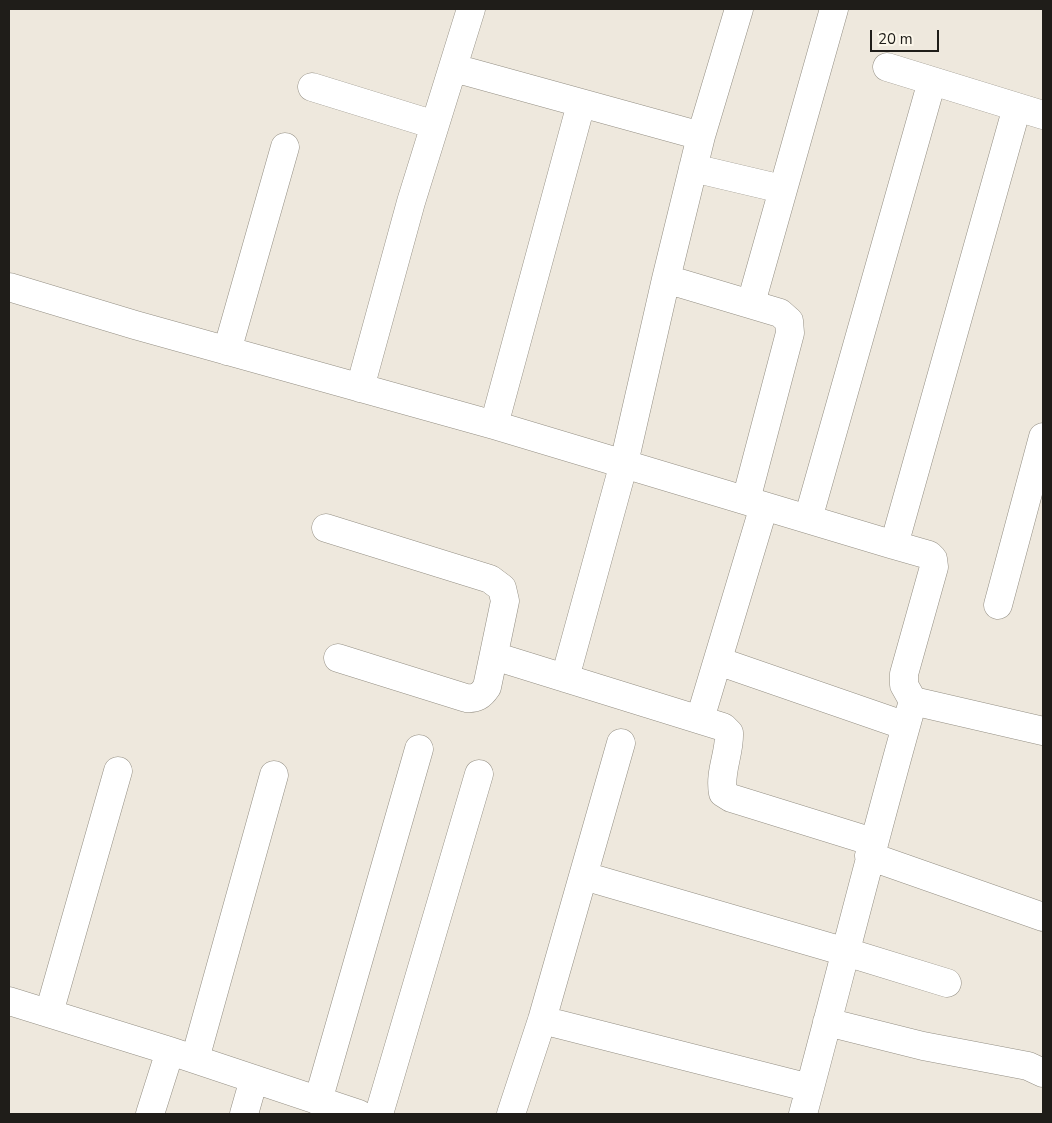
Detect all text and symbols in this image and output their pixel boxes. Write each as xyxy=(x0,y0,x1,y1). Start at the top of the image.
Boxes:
scale bar xyxy=(872,20,941,52)
text: 20 m xyxy=(878,29,913,49)

